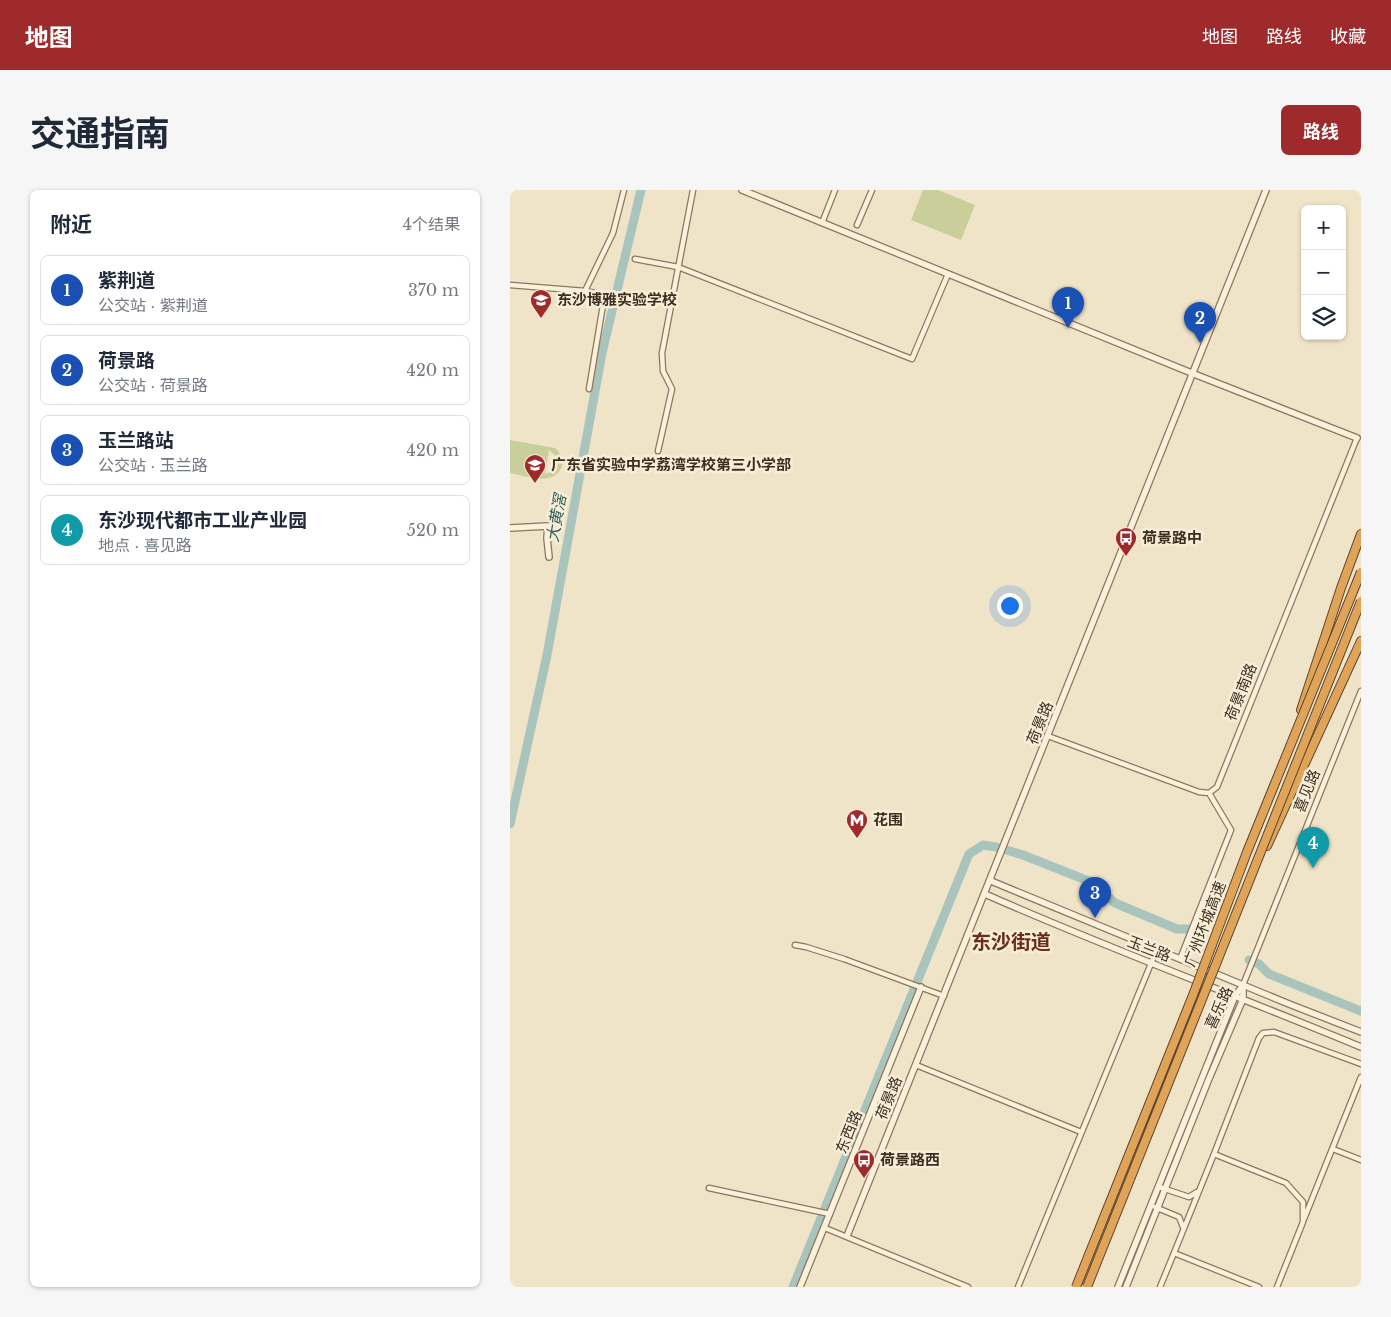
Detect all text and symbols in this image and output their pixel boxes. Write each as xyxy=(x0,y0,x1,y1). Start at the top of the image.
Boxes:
text: 地图 xyxy=(25,23,73,52)
text: 地图 xyxy=(1202,26,1238,48)
text: 路线 xyxy=(1266,26,1302,48)
text: 收藏 xyxy=(1330,26,1366,48)
button: 路线 xyxy=(1281,105,1361,155)
text: 交通指南 xyxy=(30,112,170,155)
map controls xyxy=(1301,205,1346,340)
button: + xyxy=(1301,205,1346,250)
text: 附近 xyxy=(50,212,92,238)
text: 4个结果 xyxy=(403,214,460,234)
button: − xyxy=(1301,250,1346,295)
text: 紫荆道 xyxy=(98,269,155,292)
text: 1 xyxy=(64,280,70,300)
text: 370 m xyxy=(408,280,459,300)
pin: 1 xyxy=(1052,287,1084,328)
school or university icon: 东沙博雅实验学校 xyxy=(529,288,553,319)
place label: 东沙博雅实验学校 xyxy=(557,290,677,309)
text: 公交站 · 紫荆道 xyxy=(98,295,208,315)
button: layers xyxy=(1301,295,1346,340)
pin: 2 xyxy=(1184,302,1216,343)
text: 荷景路 xyxy=(98,349,155,372)
text: 2 xyxy=(62,360,72,380)
text: 420 m xyxy=(407,360,459,380)
text: 公交站 · 荷景路 xyxy=(98,375,208,395)
text: 玉兰路站 xyxy=(98,429,174,452)
text: 3 xyxy=(62,440,72,460)
text: 420 m xyxy=(407,440,459,460)
school or university icon: 广东省实验中学荔湾学校第三小学部 xyxy=(523,453,547,484)
text: 公交站 · 玉兰路 xyxy=(98,455,208,475)
place label: 广东省实验中学荔湾学校第三小学部 xyxy=(551,455,791,474)
water label: 大黄滘 xyxy=(542,491,570,543)
text: 东沙现代都市工业产业园 xyxy=(98,509,307,532)
text: 4 xyxy=(62,520,72,540)
text: 520 m xyxy=(407,520,459,540)
bus stop icon: 荷景路中 xyxy=(1114,526,1138,557)
place label: 荷景路中 xyxy=(1142,528,1202,547)
text: 地点 · 喜见路 xyxy=(98,535,192,555)
your location xyxy=(997,593,1023,619)
street label: 荷景南路 xyxy=(1220,660,1261,723)
street label: 荷景路 xyxy=(1022,698,1057,747)
street label: 喜见路 xyxy=(1289,766,1324,815)
metro station icon: 花围 xyxy=(845,808,869,839)
place label: 花围 xyxy=(873,810,903,829)
pin: 4 xyxy=(1297,827,1329,868)
pin: 3 xyxy=(1079,877,1111,918)
street label: 广州环城高速 xyxy=(1180,878,1230,969)
district label: 东沙街道 xyxy=(971,930,1051,954)
street label: 玉兰路 xyxy=(1125,932,1174,965)
street label: 喜乐路 xyxy=(1200,983,1237,1032)
street label: 荷景路 xyxy=(871,1073,906,1122)
street label: 东西路 xyxy=(831,1107,866,1156)
bus stop icon: 荷景路西 xyxy=(852,1148,876,1179)
place label: 荷景路西 xyxy=(880,1150,940,1169)

